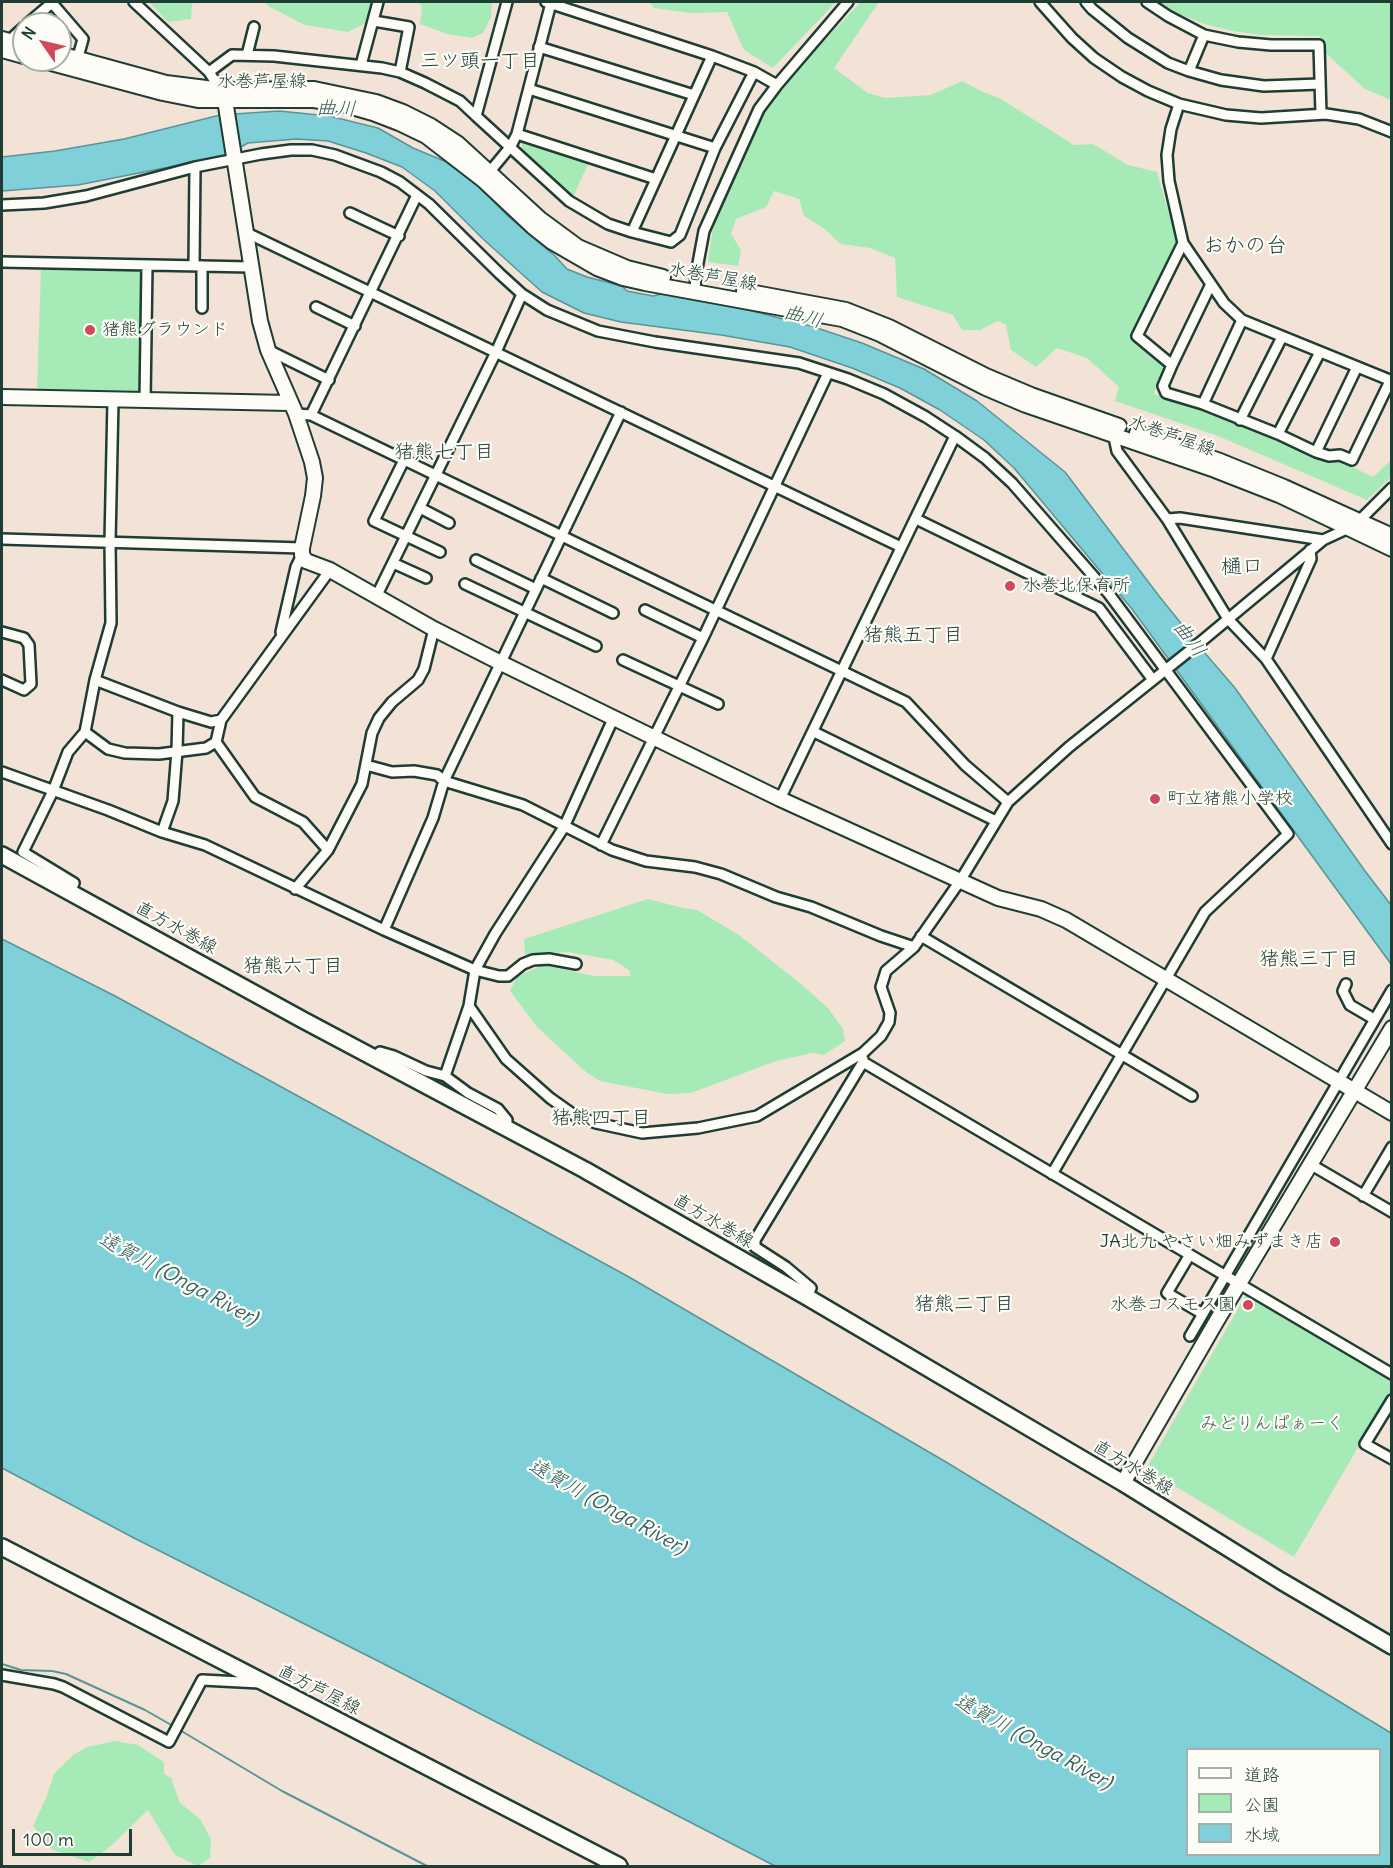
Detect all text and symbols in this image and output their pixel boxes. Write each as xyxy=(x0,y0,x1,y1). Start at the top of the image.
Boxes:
north arrow xyxy=(12,12,72,72)
text: N xyxy=(17,23,40,43)
district label: 三ツ頭一丁目 xyxy=(420,49,540,73)
street label: 水巻芦屋線 xyxy=(217,71,307,93)
water label: 曲川 xyxy=(315,96,357,122)
district label: おかの台 xyxy=(1203,233,1287,259)
street label: 水巻芦屋線 xyxy=(667,259,759,295)
water label: 曲川 xyxy=(781,300,825,334)
place label: 猪熊グラウンド xyxy=(102,319,228,341)
marker: 猪熊グラウンド xyxy=(83,323,97,337)
street label: 水巻芦屋線 xyxy=(1126,411,1218,461)
district label: 猪熊七丁目 xyxy=(394,440,494,464)
district label: 樋口 xyxy=(1221,554,1263,580)
place label: 水巻北保育所 xyxy=(1022,575,1130,597)
marker: 水巻北保育所 xyxy=(1003,579,1017,593)
water label: 曲川 xyxy=(1167,616,1211,662)
district label: 猪熊五丁目 xyxy=(863,623,963,647)
place label: 町立猪熊小学校 xyxy=(1167,788,1293,810)
marker: 町立猪熊小学校 xyxy=(1148,792,1162,806)
street label: 直方水巻線 xyxy=(131,897,221,959)
district label: 猪熊三丁目 xyxy=(1259,947,1359,971)
district label: 猪熊六丁目 xyxy=(243,954,343,978)
district label: 猪熊四丁目 xyxy=(551,1106,651,1130)
street label: 直方水巻線 xyxy=(669,1189,757,1253)
water label: 遠賀川 (Onga River) xyxy=(95,1227,261,1331)
place label: JA北九 やさい畑みずまき店 xyxy=(1100,1231,1323,1253)
marker: JA北九 やさい畑みずまき店 xyxy=(1328,1235,1342,1249)
district label: 猪熊二丁目 xyxy=(914,1292,1014,1316)
place label: 水巻コスモス園 xyxy=(1110,1294,1236,1316)
marker: 水巻コスモス園 xyxy=(1241,1298,1255,1312)
park label: みどりんぱぁーく xyxy=(1200,1413,1344,1435)
street label: 直方水巻線 xyxy=(1089,1436,1177,1500)
water label: 遠賀川 (Onga River) xyxy=(524,1454,690,1560)
street label: 直方芦屋線 xyxy=(274,1660,364,1720)
water label: 遠賀川 (Onga River) xyxy=(950,1689,1116,1795)
legend xyxy=(1186,1748,1381,1856)
text: 道路 xyxy=(1244,1763,1280,1786)
text: 公園 xyxy=(1244,1793,1280,1816)
scale bar xyxy=(15,1817,135,1855)
text: 水域 xyxy=(1244,1823,1280,1846)
text: 100 m xyxy=(23,1828,74,1851)

